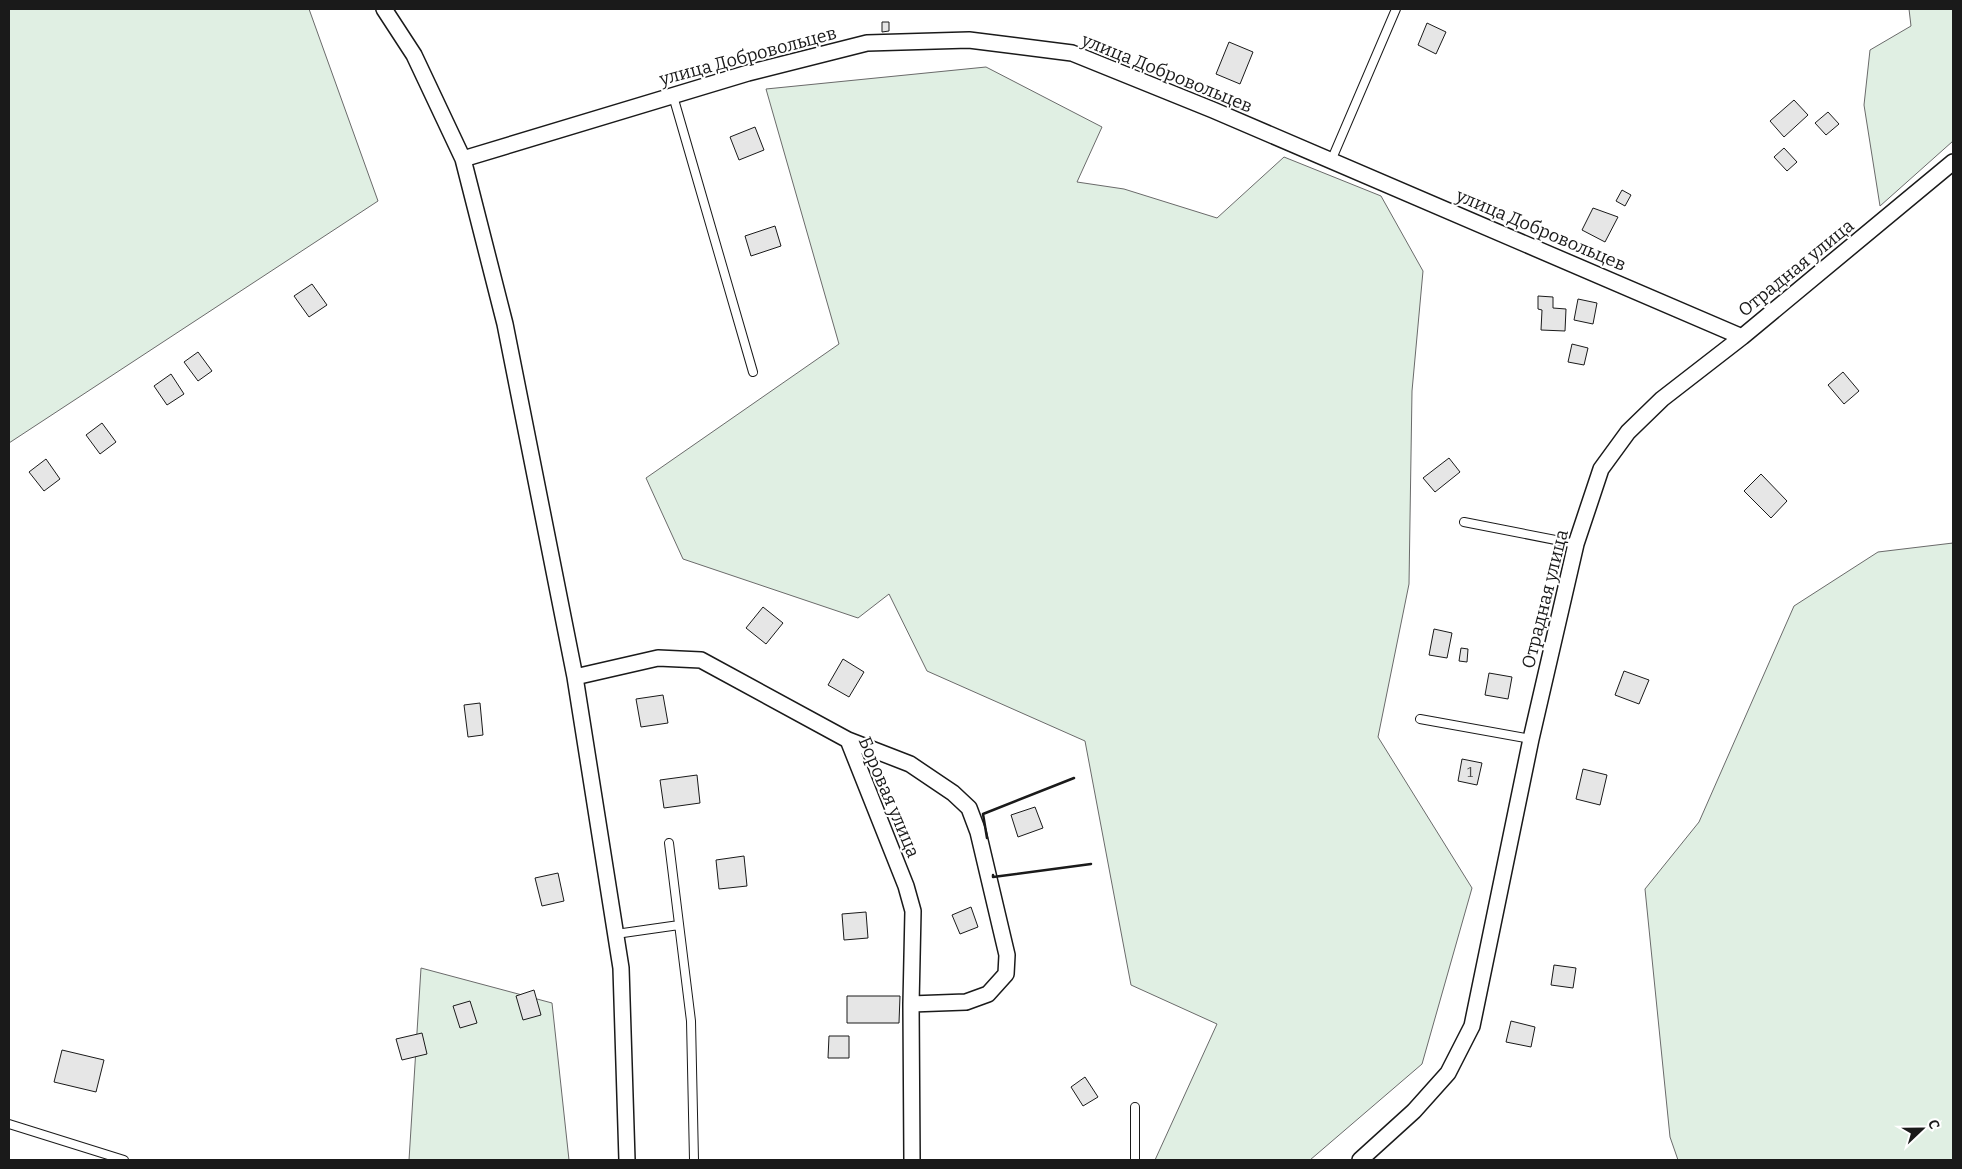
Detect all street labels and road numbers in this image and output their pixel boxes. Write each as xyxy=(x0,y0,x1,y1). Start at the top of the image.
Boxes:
street label: улица Добровольцев xyxy=(656,22,839,90)
street label: улица Добровольцев xyxy=(1077,28,1256,117)
street label: улица Добровольцев xyxy=(1452,184,1629,276)
street label: Отрадная улица xyxy=(1734,215,1858,321)
street label: Отрадная улица xyxy=(1517,527,1573,671)
street label: Боровая улица xyxy=(854,733,924,861)

